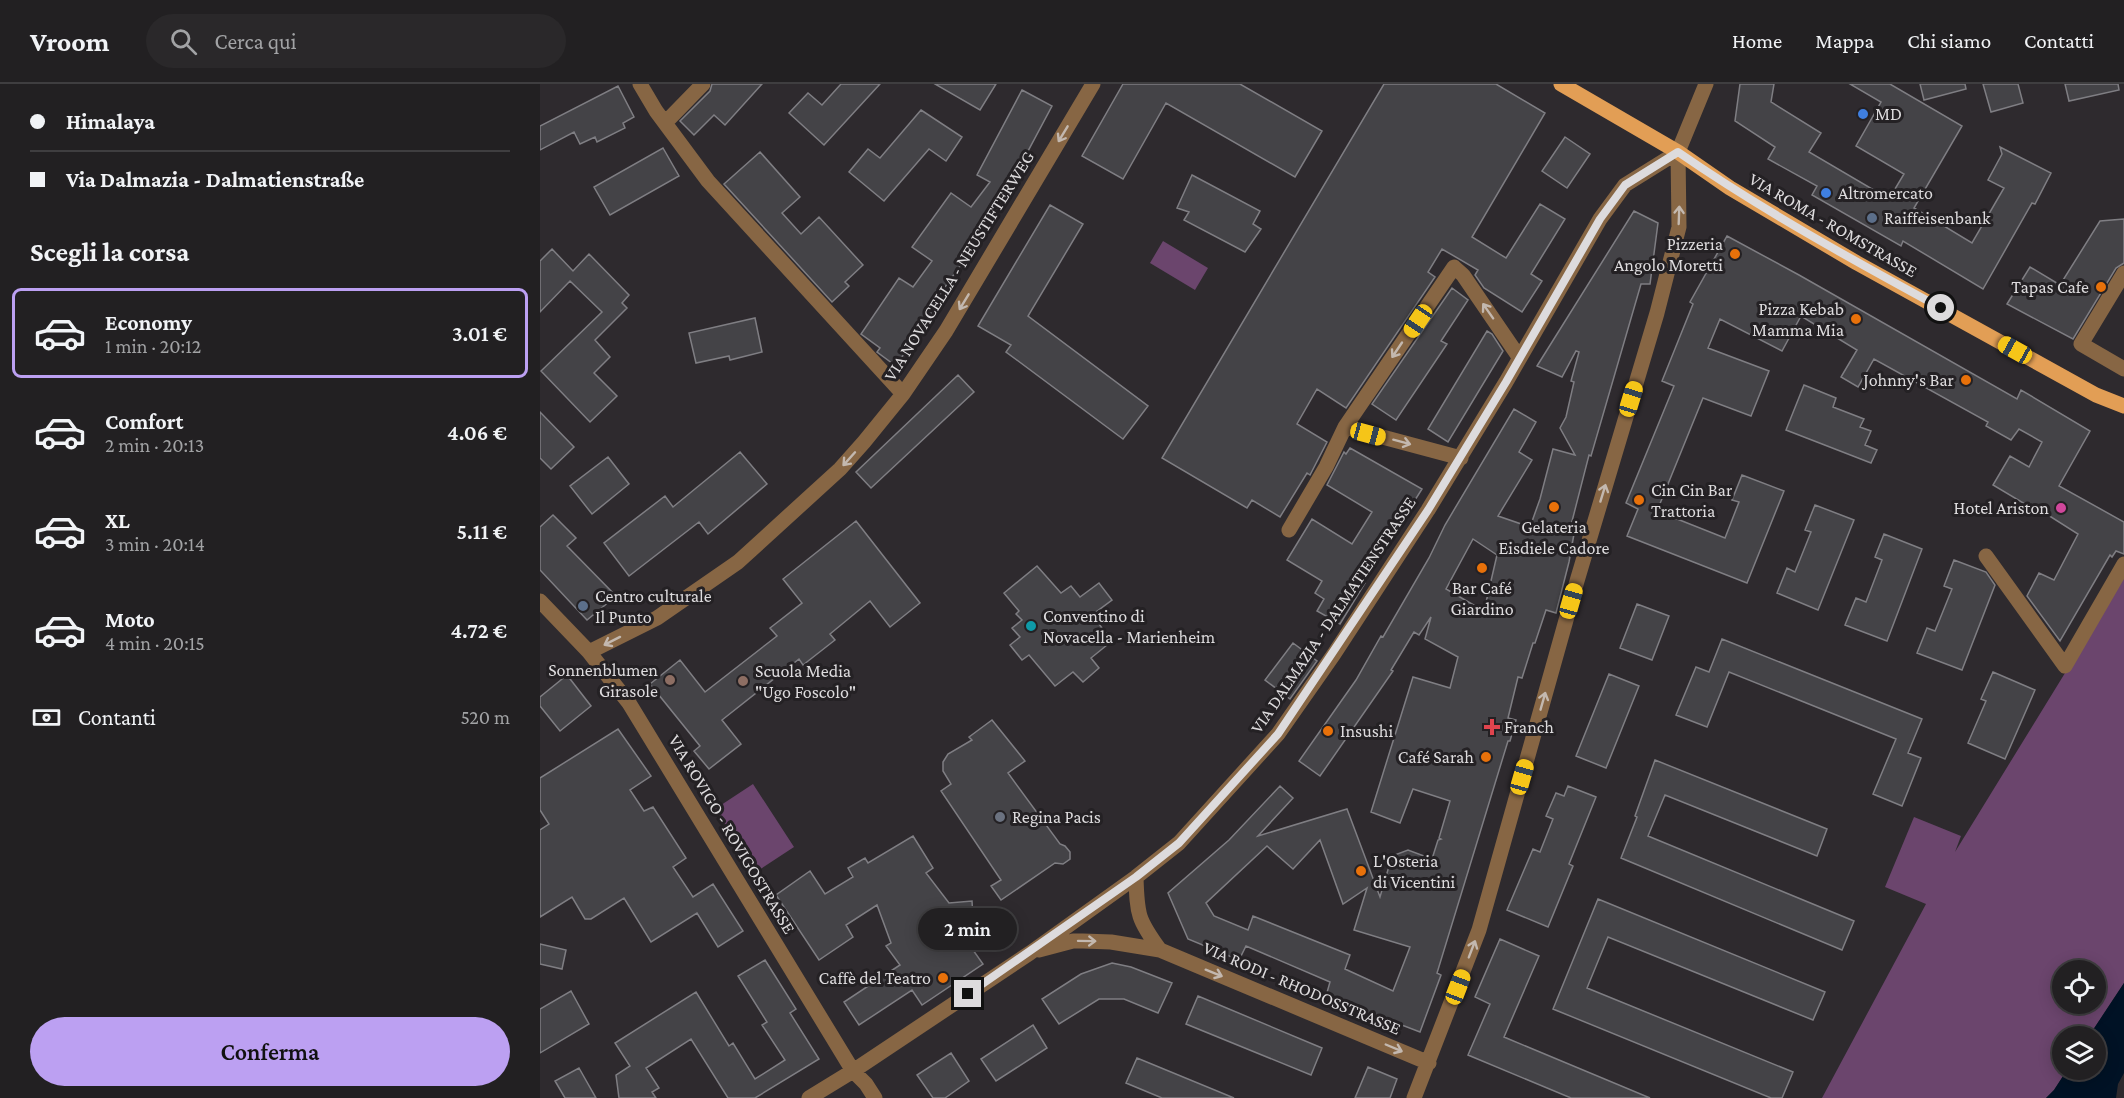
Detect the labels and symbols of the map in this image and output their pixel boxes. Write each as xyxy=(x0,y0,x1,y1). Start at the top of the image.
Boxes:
place label: MD xyxy=(1875,104,1902,124)
marker: MD xyxy=(1856,107,1870,121)
one-way arrow xyxy=(1057,125,1069,142)
street label: VIA NOVACELLA - NEUSTIFTERWEG xyxy=(880,147,1038,385)
street label: VIA ROMA - ROMSTRASSE xyxy=(1745,169,1921,281)
place label: Altromercato xyxy=(1838,183,1933,203)
marker: Altromercato xyxy=(1819,186,1833,200)
one-way arrow xyxy=(1674,206,1685,226)
place label: Raiffeisenbank xyxy=(1884,208,1991,228)
marker: Raiffeisenbank xyxy=(1865,211,1879,225)
place label: Pizzeria Angolo Moretti xyxy=(1614,234,1723,275)
marker: Pizzeria Angolo Moretti xyxy=(1728,247,1742,261)
place label: Tapas Cafe xyxy=(2011,277,2089,297)
marker: Tapas Cafe xyxy=(2094,280,2108,294)
one-way arrow xyxy=(957,293,969,310)
route start xyxy=(1927,294,1954,321)
place label: Pizza Kebab Mamma Mia xyxy=(1752,299,1844,340)
car xyxy=(1400,301,1436,341)
one-way arrow xyxy=(1482,304,1494,320)
marker: Pizza Kebab Mamma Mia xyxy=(1849,312,1863,326)
car xyxy=(1995,333,2035,367)
one-way arrow xyxy=(1391,342,1403,358)
place label: Johnny's Bar xyxy=(1861,370,1955,390)
marker: Johnny's Bar xyxy=(1959,373,1973,387)
car xyxy=(1617,379,1645,419)
car xyxy=(1348,421,1388,447)
one-way arrow xyxy=(1392,437,1411,448)
one-way arrow xyxy=(842,451,856,466)
place label: Cin Cin Bar Trattoria xyxy=(1651,480,1733,521)
one-way arrow xyxy=(1598,484,1609,503)
street label: VIA DALMAZIA - DALMATIENSTRASSE xyxy=(1246,493,1420,737)
marker: Cin Cin Bar Trattoria xyxy=(1632,493,1646,507)
place label: Hotel Ariston xyxy=(1954,498,2049,518)
marker: Gelateria Eisdiele Cadore xyxy=(1547,500,1561,514)
marker: Hotel Ariston xyxy=(2054,501,2068,515)
place label: Gelateria Eisdiele Cadore xyxy=(1499,517,1610,558)
marker: Bar Café Giardino xyxy=(1475,561,1489,575)
place label: Bar Café Giardino xyxy=(1450,578,1514,619)
car xyxy=(1557,581,1585,621)
place label: Centro culturale Il Punto xyxy=(595,586,712,627)
marker: Centro culturale Il Punto xyxy=(576,599,590,613)
place label: Conventino di Novacella - Marienheim xyxy=(1043,606,1216,647)
marker: Conventino di Novacella - Marienheim xyxy=(1024,619,1038,633)
one-way arrow xyxy=(604,635,621,647)
place label: Sonnenblumen Girasole xyxy=(548,660,658,701)
place label: Scuola Media "Ugo Foscolo" xyxy=(755,661,856,702)
marker: Sonnenblumen Girasole xyxy=(663,673,677,687)
marker: Scuola Media "Ugo Foscolo" xyxy=(736,674,750,688)
one-way arrow xyxy=(1538,692,1549,711)
place label: Franch xyxy=(1504,717,1554,737)
marker: Franch xyxy=(1485,720,1499,734)
place label: Insushi xyxy=(1340,721,1393,741)
marker: Insushi xyxy=(1321,724,1335,738)
street label: VIA ROVIGO - ROVIGOSTRASSE xyxy=(665,731,800,937)
place label: Café Sarah xyxy=(1398,747,1474,767)
marker: Café Sarah xyxy=(1479,750,1493,764)
car xyxy=(1508,757,1536,797)
place label: Regina Pacis xyxy=(1012,807,1101,827)
marker: Regina Pacis xyxy=(993,810,1007,824)
place label: L'Osteria di Vicentini xyxy=(1373,851,1456,892)
marker: L'Osteria di Vicentini xyxy=(1354,864,1368,878)
callout: 2 min xyxy=(918,907,1018,949)
one-way arrow xyxy=(1076,935,1096,947)
street label: VIA RODI - RHODOSSTRASSE xyxy=(1200,937,1404,1039)
one-way arrow xyxy=(1467,940,1478,959)
car xyxy=(1443,967,1473,1007)
place label: Caffè del Teatro xyxy=(819,968,931,988)
one-way arrow xyxy=(1204,968,1223,979)
marker: Caffè del Teatro xyxy=(936,971,950,985)
route end xyxy=(954,980,981,1007)
one-way arrow xyxy=(1384,1043,1403,1054)

